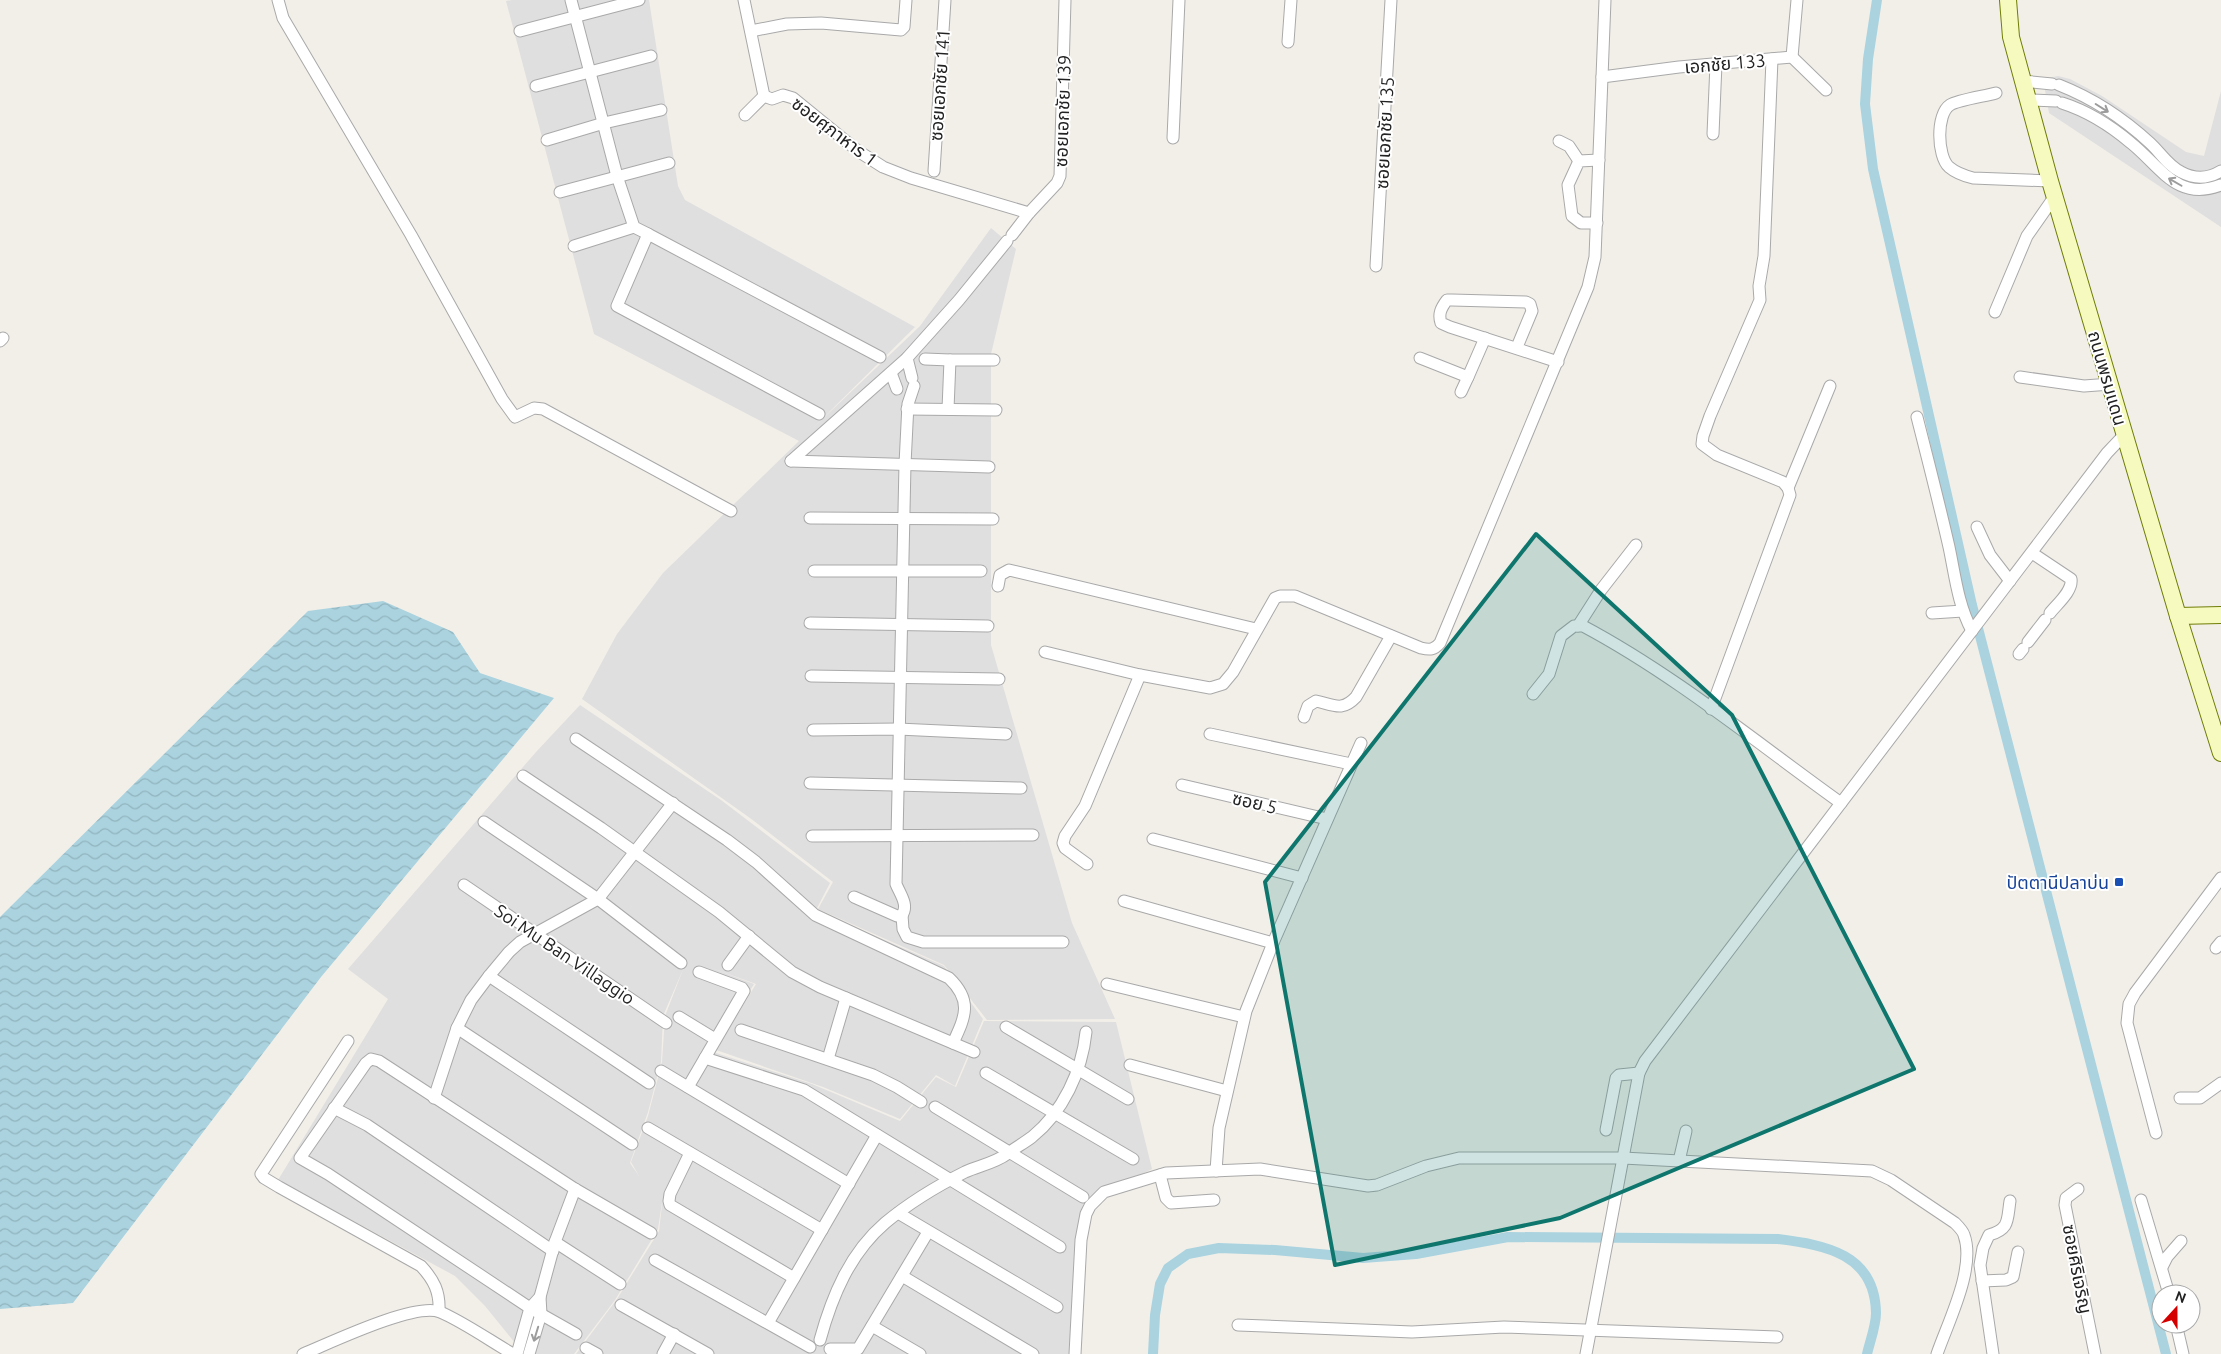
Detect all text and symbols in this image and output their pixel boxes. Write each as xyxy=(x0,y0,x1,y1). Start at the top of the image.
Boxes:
street label: ซอยเอกชัย 141 xyxy=(925,28,953,142)
street label: เอกชัย 133 xyxy=(1684,49,1766,77)
street label: ซอยเอกชัย 139 xyxy=(1050,54,1074,168)
street label: ซอยเอกชัย 135 xyxy=(1371,76,1397,190)
street label: ซอยศุภาหาร 1 xyxy=(787,92,882,171)
one-way arrow xyxy=(2095,103,2109,113)
one-way arrow xyxy=(2168,176,2182,186)
street label: ถนนพรมแดน xyxy=(2085,328,2131,428)
street label: ซอย 5 xyxy=(1231,787,1279,817)
place label: ปัตตานีปลาบ่น xyxy=(2006,872,2109,892)
marker: ปัตตานีปลาบ่น xyxy=(2113,876,2125,888)
street label: Soi Mu Ban Villaggio xyxy=(491,900,639,1008)
street label: ซอยศิริเจริญ xyxy=(2060,1223,2096,1315)
north arrow xyxy=(2151,1284,2201,1334)
text: N xyxy=(2173,1288,2188,1306)
one-way arrow xyxy=(530,1326,540,1342)

